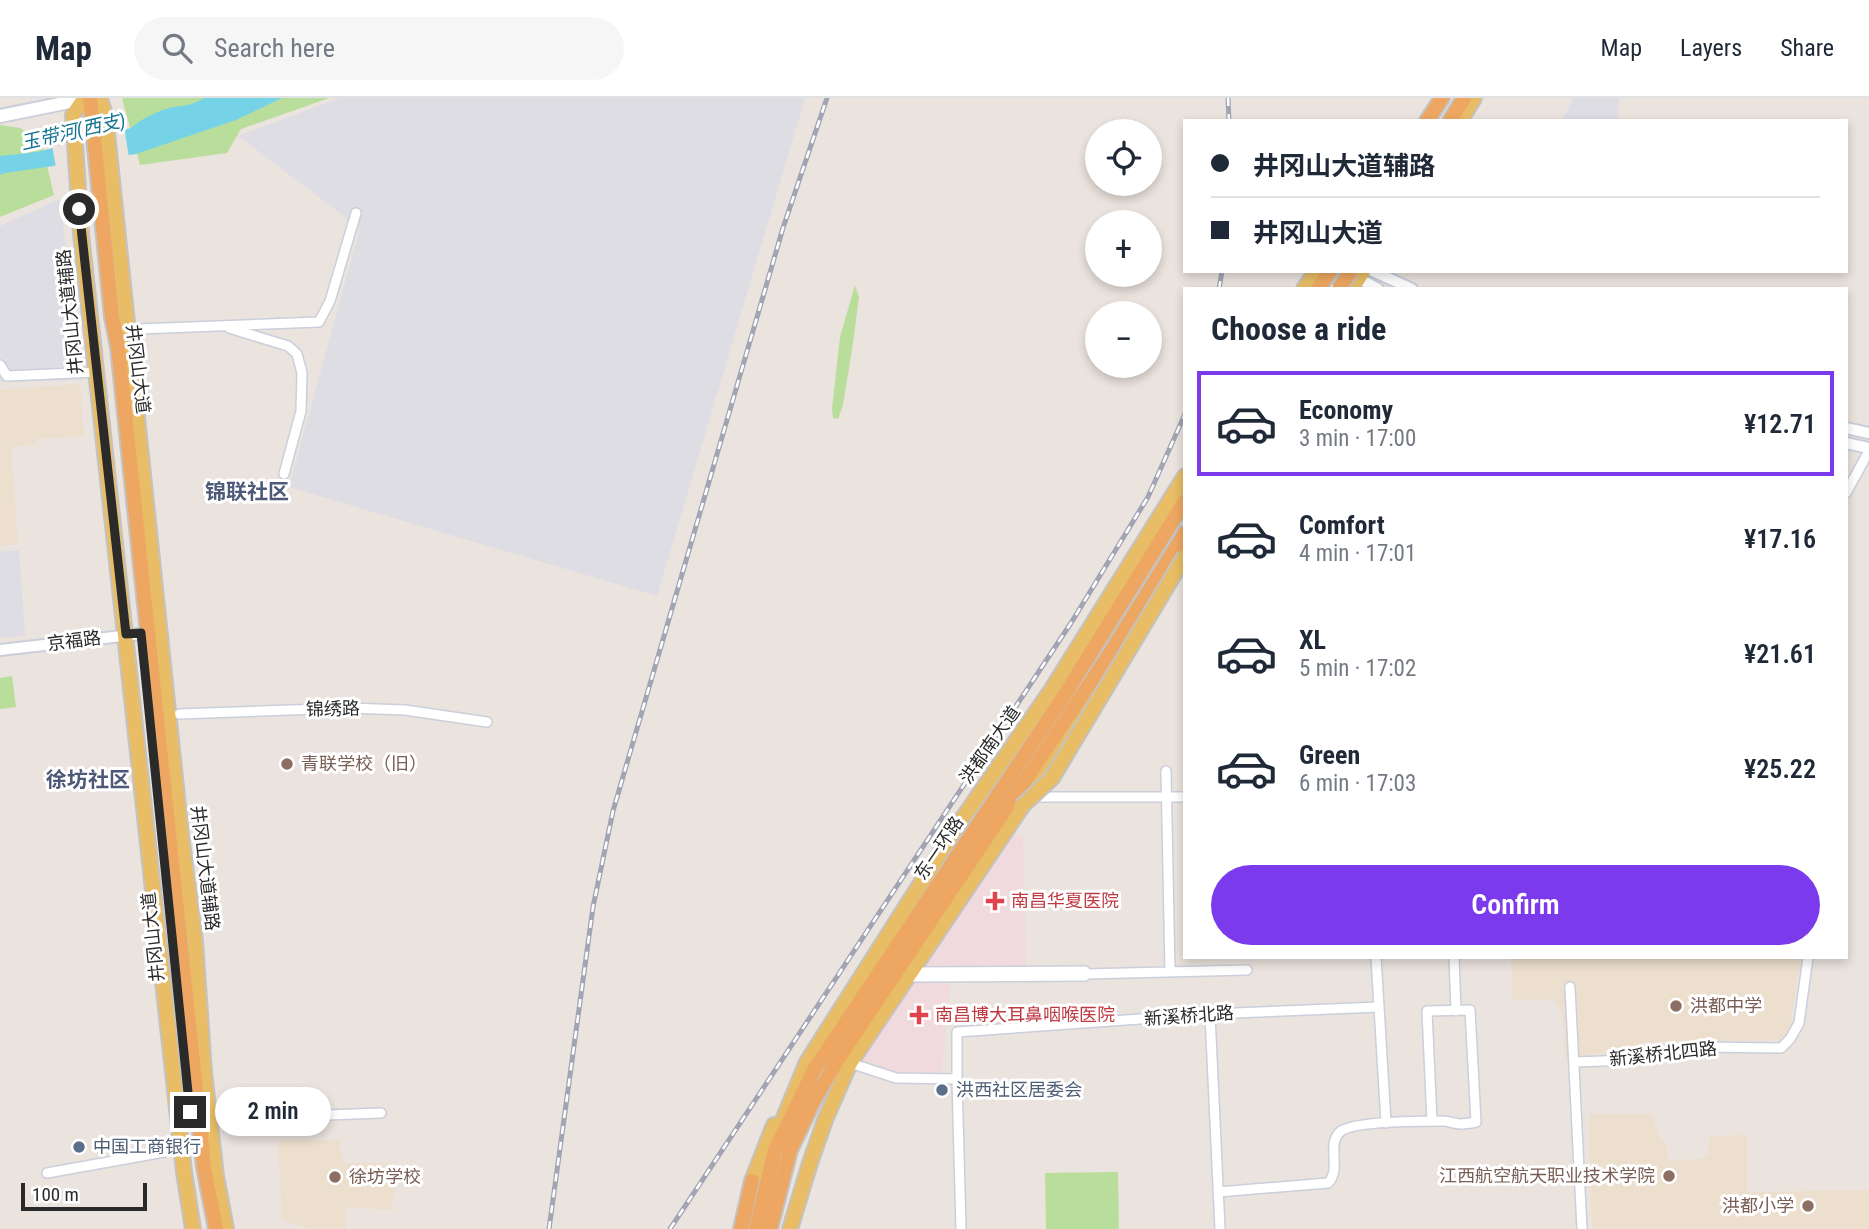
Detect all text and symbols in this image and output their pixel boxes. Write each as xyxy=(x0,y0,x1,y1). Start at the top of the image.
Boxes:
search box xyxy=(134,17,624,80)
text: Map xyxy=(35,29,92,68)
icon: search xyxy=(158,29,196,67)
text: Search here xyxy=(214,33,335,63)
text: Map xyxy=(1601,34,1642,62)
text: Layers xyxy=(1680,34,1742,62)
text: Share xyxy=(1780,34,1834,62)
water label: 玉带河(西支) xyxy=(19,108,128,155)
map controls xyxy=(1085,119,1162,378)
button: locate xyxy=(1085,119,1162,196)
text: 井冈山大道辅路 xyxy=(1253,151,1435,181)
route start xyxy=(63,193,95,225)
button: + xyxy=(1085,210,1162,287)
text: 井冈山大道 xyxy=(1253,218,1383,248)
street label: 井冈山大道辅路 xyxy=(52,248,87,376)
button: − xyxy=(1085,301,1162,378)
text: Choose a ride xyxy=(1211,310,1386,348)
street label: 井冈山大道 xyxy=(123,323,154,415)
icon: car xyxy=(1215,392,1278,455)
text: Economy xyxy=(1299,395,1393,425)
text: ¥12.71 xyxy=(1744,409,1816,439)
text: 3 min · 17:00 xyxy=(1299,425,1416,452)
district label: 锦联社区 xyxy=(205,480,289,504)
icon: car xyxy=(1215,507,1278,570)
text: Comfort xyxy=(1299,510,1385,540)
text: ¥17.16 xyxy=(1744,524,1816,554)
text: 4 min · 17:01 xyxy=(1299,540,1416,567)
icon: car xyxy=(1215,622,1278,685)
text: XL xyxy=(1299,625,1326,655)
street label: 京福路 xyxy=(46,627,102,654)
text: ¥21.61 xyxy=(1744,639,1816,669)
text: 5 min · 17:02 xyxy=(1299,655,1416,682)
street label: 锦绣路 xyxy=(306,698,360,719)
street label: 洪都南大道 xyxy=(955,702,1024,788)
icon: car xyxy=(1215,737,1278,800)
text: Green xyxy=(1299,740,1360,770)
place label: 青联学校（旧） xyxy=(301,753,427,774)
text: ¥25.22 xyxy=(1744,754,1816,784)
marker: 青联学校（旧） xyxy=(279,756,295,772)
district label: 徐坊社区 xyxy=(46,768,130,792)
text: 6 min · 17:03 xyxy=(1299,770,1416,797)
street label: 井冈山大道辅路 xyxy=(187,804,224,932)
street label: 东一环路 xyxy=(910,812,967,883)
button: Confirm xyxy=(1211,865,1820,945)
place label: 南昌华夏医院 xyxy=(1011,890,1119,911)
street label: 井冈山大道 xyxy=(137,891,168,983)
marker: 南昌华夏医院 xyxy=(985,891,1005,911)
place label: 洪都中学 xyxy=(1690,995,1762,1016)
marker: 洪都中学 xyxy=(1668,998,1684,1014)
street label: 新溪桥北路 xyxy=(1143,1002,1235,1029)
place label: 南昌博大耳鼻咽喉医院 xyxy=(935,1004,1115,1025)
marker: 南昌博大耳鼻咽喉医院 xyxy=(909,1005,929,1025)
street label: 新溪桥北四路 xyxy=(1608,1037,1718,1070)
place label: 洪西社区居委会 xyxy=(956,1079,1082,1100)
marker: 洪西社区居委会 xyxy=(934,1082,950,1098)
callout: 2 min xyxy=(214,1088,330,1136)
route end xyxy=(174,1096,206,1128)
text: 2 min xyxy=(248,1098,298,1125)
place label: 中国工商银行 xyxy=(93,1136,201,1157)
marker: 中国工商银行 xyxy=(71,1139,87,1155)
place label: 江西航空航天职业技术学院 xyxy=(1439,1165,1655,1186)
place label: 徐坊学校 xyxy=(349,1166,421,1187)
marker: 江西航空航天职业技术学院 xyxy=(1661,1168,1677,1184)
marker: 徐坊学校 xyxy=(327,1169,343,1185)
scale bar xyxy=(21,1180,147,1212)
text: 100 m xyxy=(32,1183,79,1206)
place label: 洪都小学 xyxy=(1722,1195,1794,1216)
marker: 洪都小学 xyxy=(1800,1198,1816,1214)

